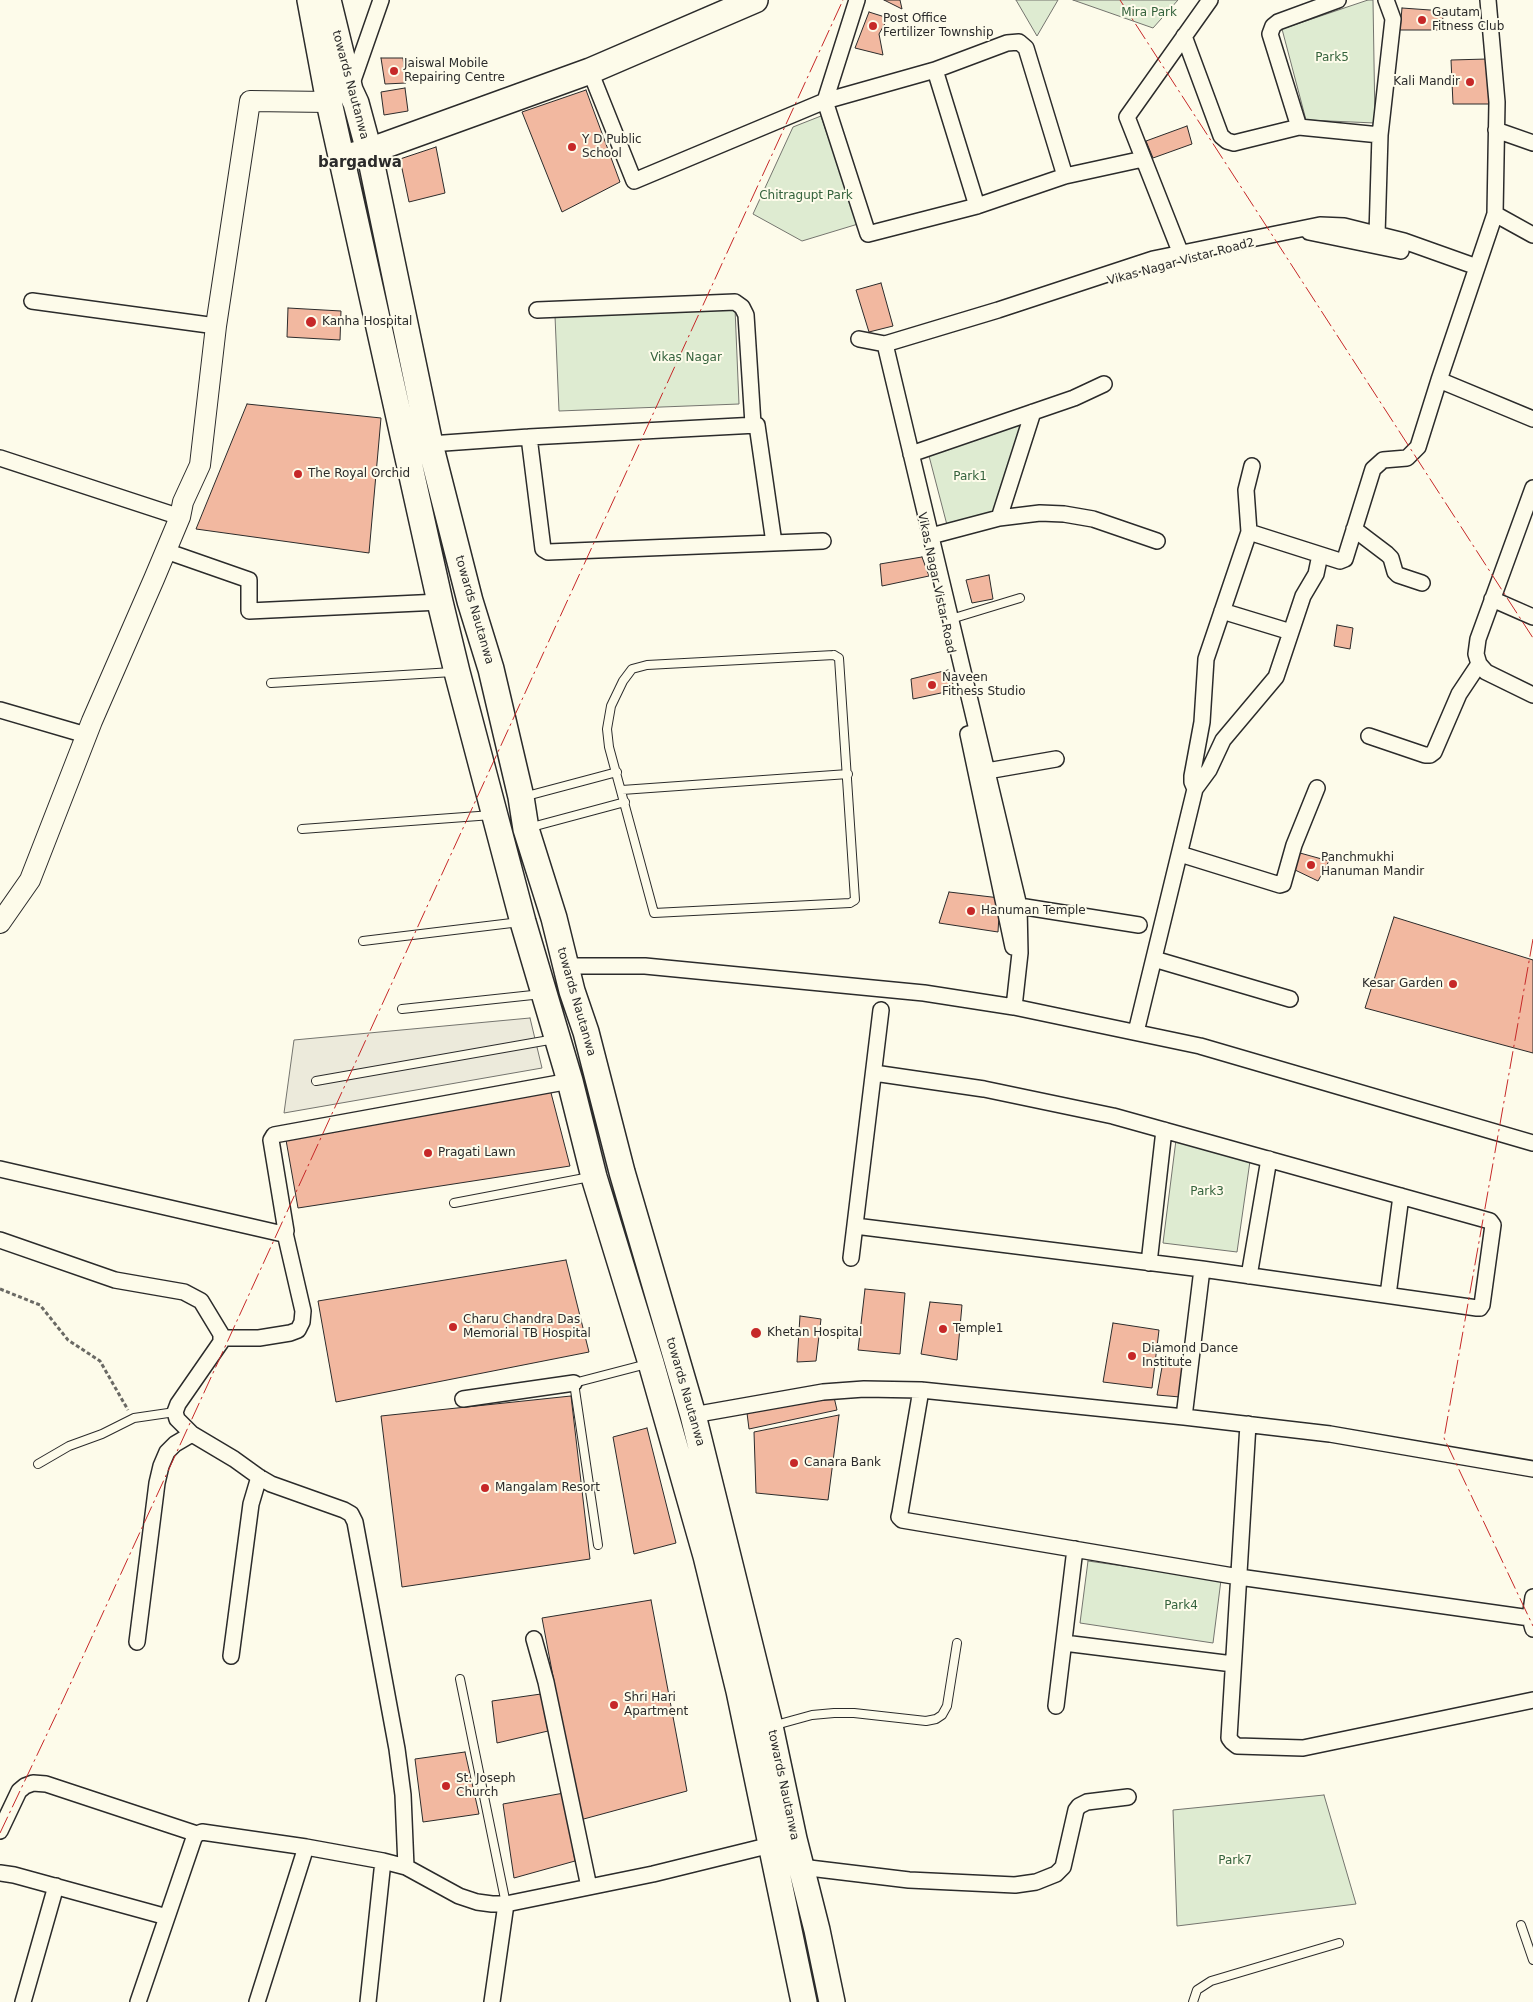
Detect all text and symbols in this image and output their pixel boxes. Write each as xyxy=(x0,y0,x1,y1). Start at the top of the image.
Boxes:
park label: Mira Park xyxy=(1121,6,1177,20)
place label: Gautam Fitness Club xyxy=(1432,6,1504,34)
place label: Post Office Fertilizer Township xyxy=(883,12,994,40)
marker: Gautam Fitness Club xyxy=(1416,14,1428,26)
marker: Post Office Fertilizer Township xyxy=(867,20,879,32)
street label: towards Nautanwa xyxy=(329,29,371,141)
park label: Park5 xyxy=(1315,51,1349,65)
place label: Jaiswal Mobile Repairing Centre xyxy=(404,57,505,85)
marker: Jaiswal Mobile Repairing Centre xyxy=(388,65,400,77)
place label: Kali Mandir xyxy=(1393,75,1460,89)
marker: Kali Mandir xyxy=(1464,76,1476,88)
place label: Y D Public School xyxy=(582,133,642,161)
marker: Y D Public School xyxy=(566,141,578,153)
district label: bargadwa xyxy=(318,154,402,172)
park label: Chitragupt Park xyxy=(759,189,853,203)
street label: Vikas Nagar Vistar Road2 xyxy=(1106,235,1256,289)
marker: Kanha Hospital xyxy=(304,315,318,329)
place label: Kanha Hospital xyxy=(322,315,412,329)
park label: Vikas Nagar xyxy=(650,351,722,365)
place label: The Royal Orchid xyxy=(308,467,410,481)
marker: The Royal Orchid xyxy=(292,468,304,480)
park label: Park1 xyxy=(953,470,987,484)
street label: Vikas Nagar Vistar Road xyxy=(914,511,958,655)
street label: towards Nautanwa xyxy=(452,554,496,666)
place label: Naveen Fitness Studio xyxy=(942,671,1026,699)
marker: Naveen Fitness Studio xyxy=(926,679,938,691)
place label: Panchmukhi Hanuman Mandir xyxy=(1321,851,1424,879)
marker: Panchmukhi Hanuman Mandir xyxy=(1305,859,1317,871)
place label: Hanuman Temple xyxy=(981,904,1086,918)
marker: Hanuman Temple xyxy=(965,905,977,917)
street label: towards Nautanwa xyxy=(554,946,598,1058)
place label: Kesar Garden xyxy=(1362,977,1443,991)
marker: Kesar Garden xyxy=(1447,978,1459,990)
place label: Pragati Lawn xyxy=(438,1146,516,1160)
marker: Pragati Lawn xyxy=(422,1147,434,1159)
park label: Park3 xyxy=(1190,1185,1224,1199)
place label: Charu Chandra Das Memorial TB Hospital xyxy=(463,1313,591,1341)
marker: Charu Chandra Das Memorial TB Hospital xyxy=(447,1321,459,1333)
place label: Temple1 xyxy=(953,1322,1003,1336)
marker: Temple1 xyxy=(937,1323,949,1335)
marker: Khetan Hospital xyxy=(749,1326,763,1340)
place label: Khetan Hospital xyxy=(767,1326,862,1340)
street label: towards Nautanwa xyxy=(663,1336,707,1448)
place label: Diamond Dance Institute xyxy=(1142,1342,1238,1370)
marker: Diamond Dance Institute xyxy=(1126,1350,1138,1362)
place label: Canara Bank xyxy=(804,1456,881,1470)
marker: Canara Bank xyxy=(788,1457,800,1469)
place label: Mangalam Resort xyxy=(495,1481,600,1495)
marker: Mangalam Resort xyxy=(479,1482,491,1494)
park label: Park4 xyxy=(1164,1599,1198,1613)
place label: Shri Hari Apartment xyxy=(624,1691,688,1719)
marker: Shri Hari Apartment xyxy=(608,1699,620,1711)
street label: towards Nautanwa xyxy=(764,1729,802,1841)
place label: St. Joseph Church xyxy=(456,1772,516,1800)
marker: St. Joseph Church xyxy=(440,1780,452,1792)
park label: Park7 xyxy=(1218,1854,1252,1868)

